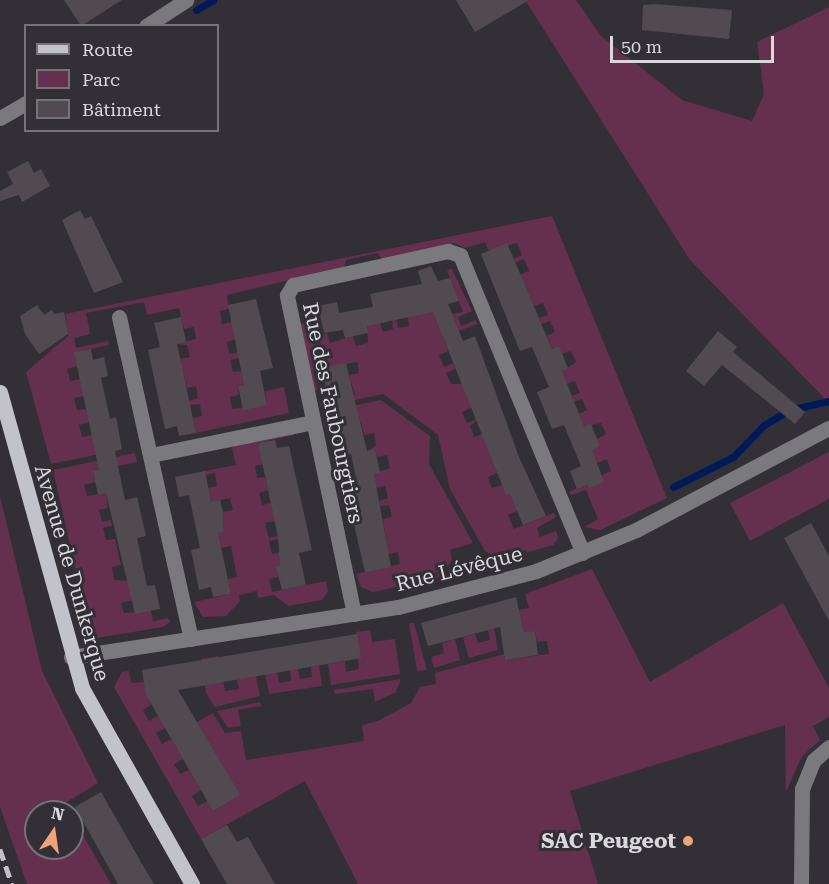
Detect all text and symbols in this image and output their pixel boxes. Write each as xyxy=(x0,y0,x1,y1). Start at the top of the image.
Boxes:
legend xyxy=(24,24,219,132)
scale bar xyxy=(613,24,776,62)
text: 50 m xyxy=(621,36,662,57)
text: Route xyxy=(82,39,133,60)
text: Parc xyxy=(82,69,120,90)
text: Bâtiment xyxy=(82,99,161,120)
street label: Rue des Faubourgtiers xyxy=(297,300,369,526)
street label: Avenue de Dunkerque xyxy=(29,462,115,684)
street label: Rue Lévêque xyxy=(393,541,525,597)
north arrow xyxy=(24,800,84,860)
text: N xyxy=(50,803,66,825)
place label: SAC Peugeot xyxy=(541,828,676,854)
marker: SAC Peugeot xyxy=(681,834,695,848)

